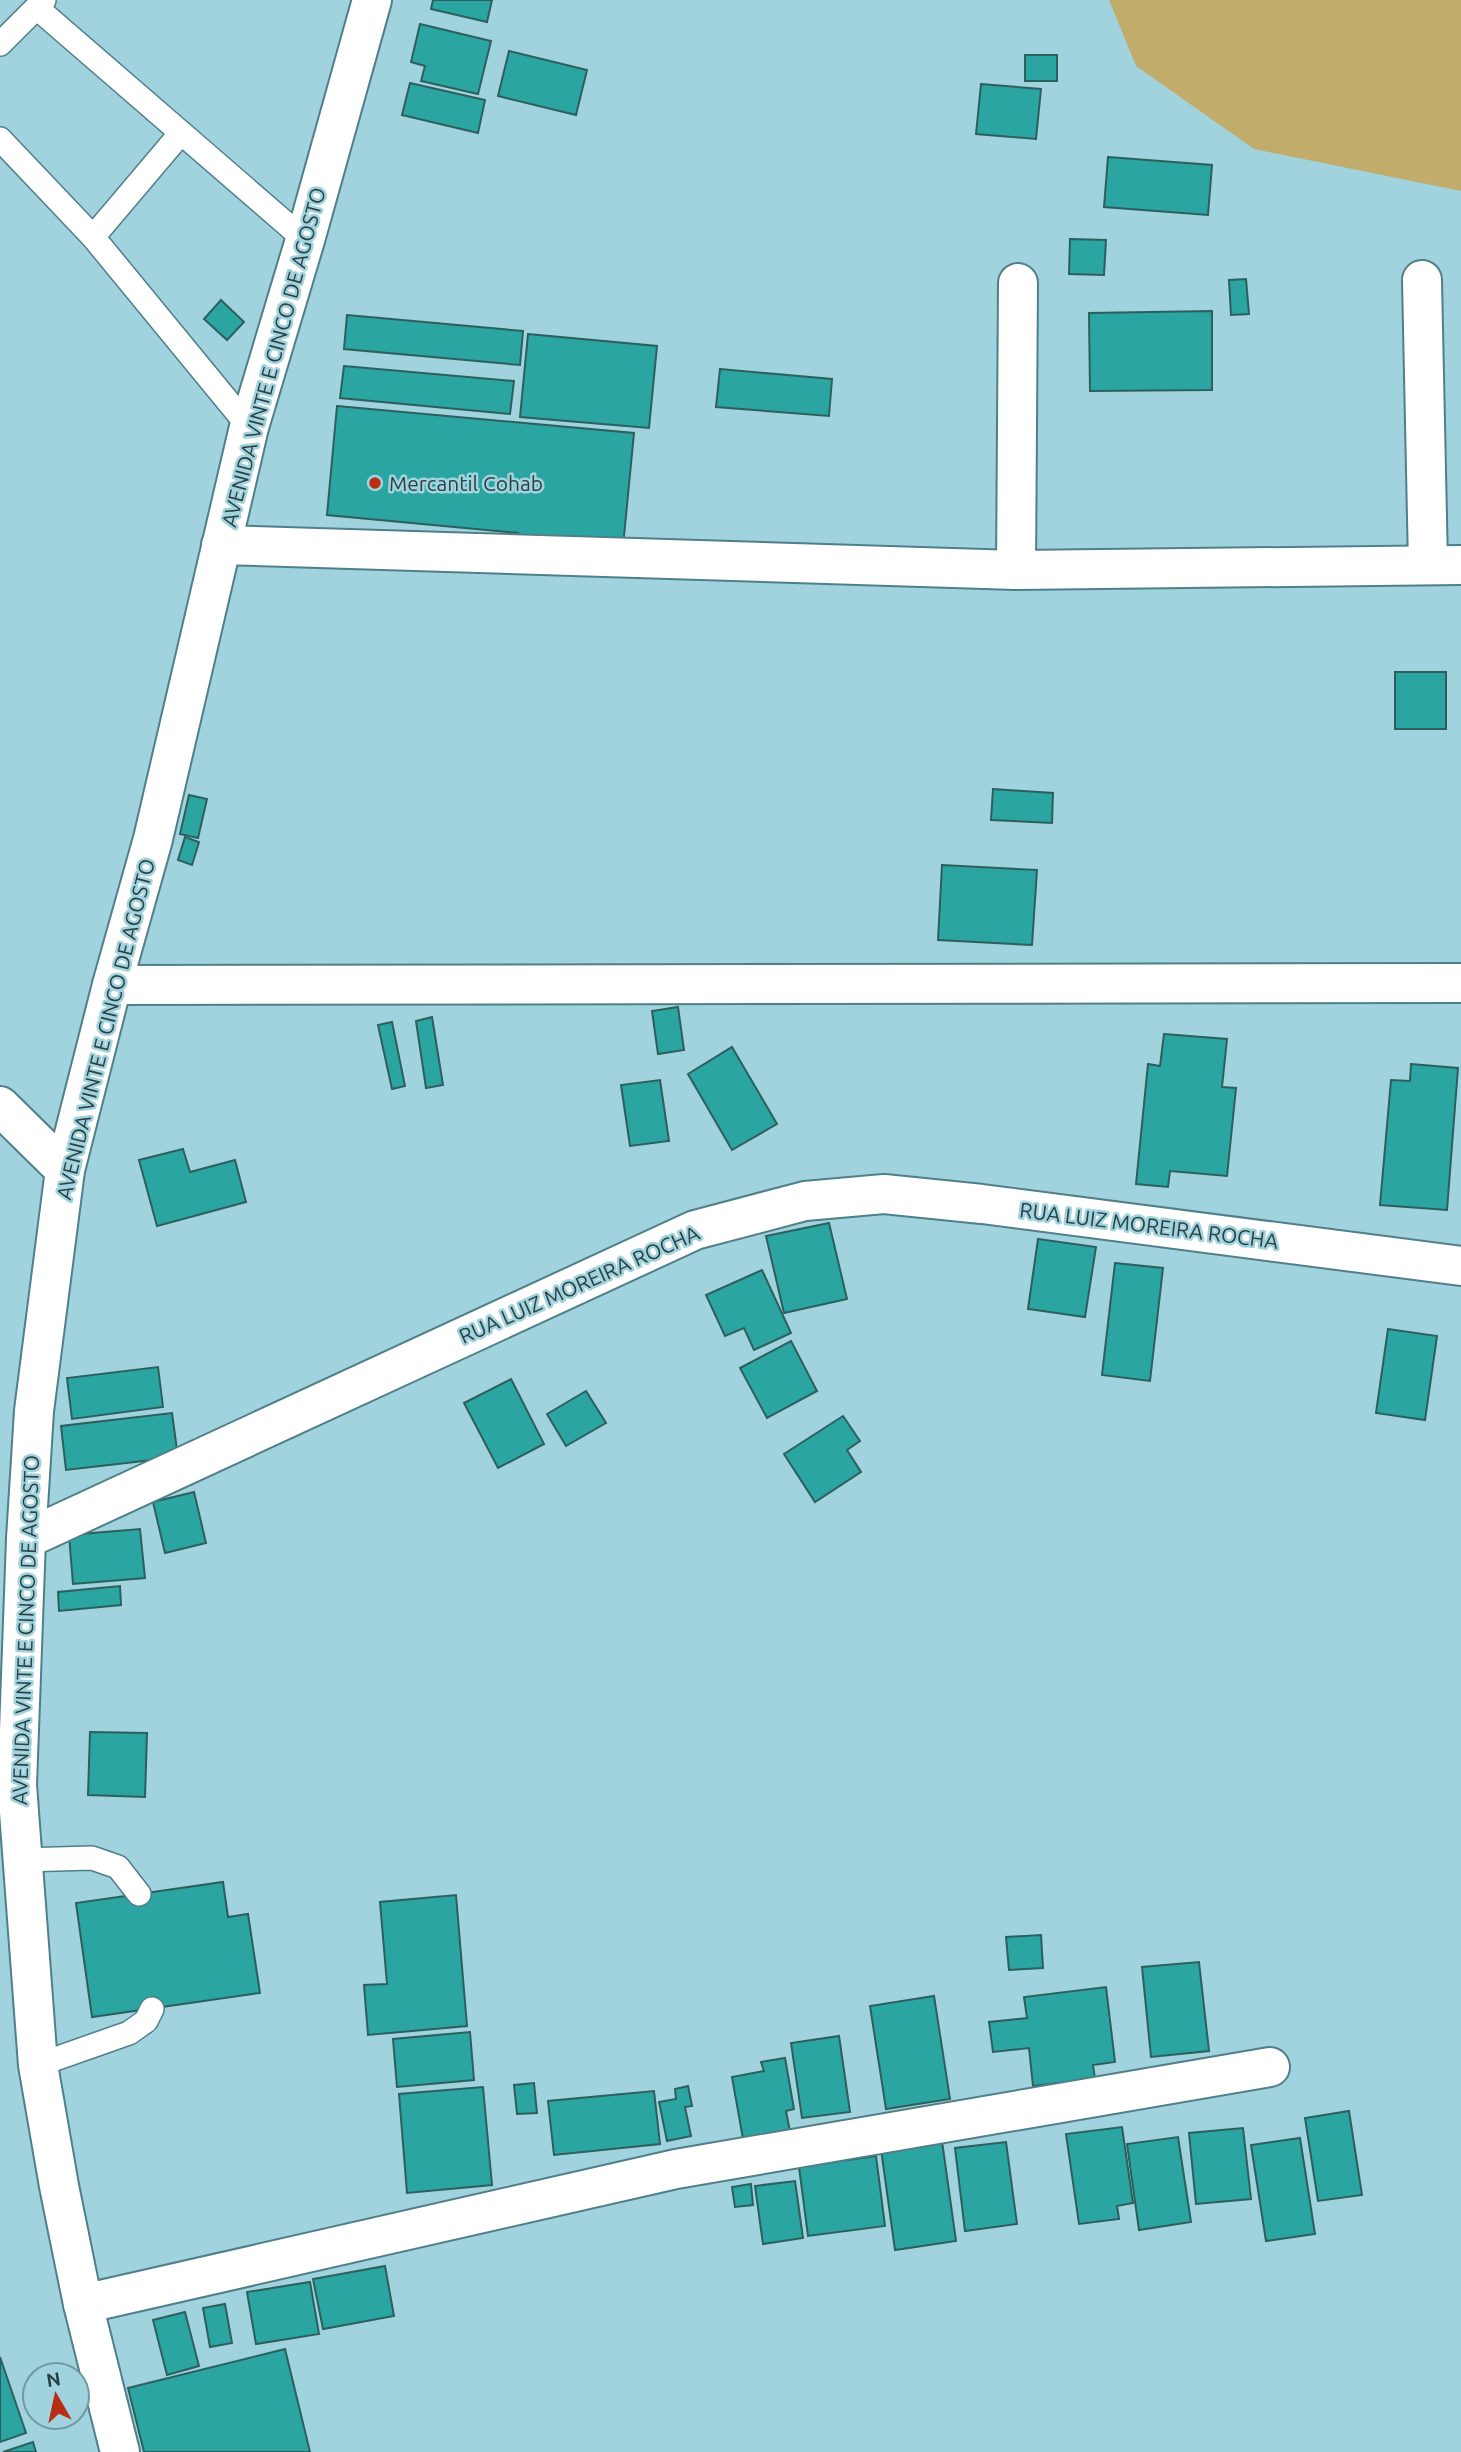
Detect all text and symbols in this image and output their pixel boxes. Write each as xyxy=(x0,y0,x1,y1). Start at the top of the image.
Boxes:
street label: AVENIDA VINTE E CINCO DE AGOSTO xyxy=(216,185,330,529)
place label: Mercantil Cohab xyxy=(389,471,543,495)
marker: Mercantil Cohab xyxy=(367,475,383,491)
street label: AVENIDA VINTE E CINCO DE AGOSTO xyxy=(51,856,159,1202)
street label: RUA LUIZ MOREIRA ROCHA xyxy=(1018,1197,1280,1253)
street label: RUA LUIZ MOREIRA ROCHA xyxy=(455,1220,703,1348)
street label: AVENIDA VINTE E CINCO DE AGOSTO xyxy=(7,1455,43,1805)
north arrow xyxy=(21,2361,91,2431)
text: N xyxy=(45,2367,62,2391)

